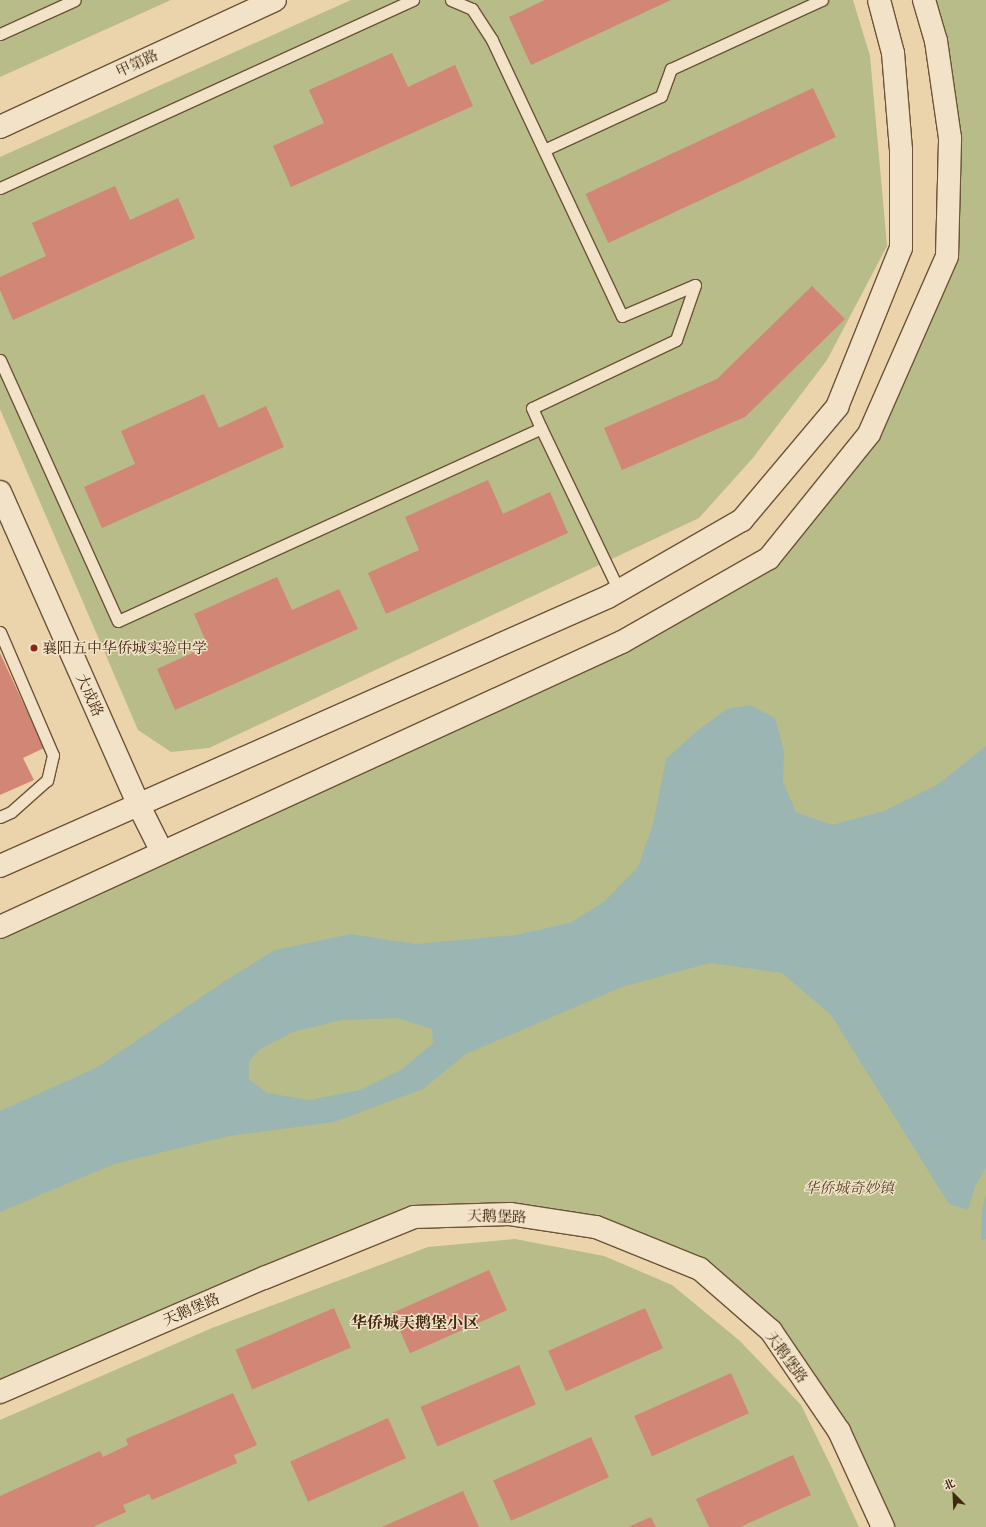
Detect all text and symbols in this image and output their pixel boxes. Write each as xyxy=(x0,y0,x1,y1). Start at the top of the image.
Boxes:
street label: 甲第路 xyxy=(113,45,161,81)
place label: 襄阳五中华侨城实验中学 xyxy=(42,639,207,657)
marker: 襄阳五中华侨城实验中学 xyxy=(29,643,39,653)
street label: 大成路 xyxy=(73,671,107,719)
park label: 华侨城奇妙镇 xyxy=(804,1179,894,1197)
street label: 天鹅堡路 xyxy=(467,1206,527,1226)
street label: 天鹅堡路 xyxy=(160,1289,222,1329)
district label: 华侨城天鹅堡小区 xyxy=(351,1313,479,1333)
street label: 天鹅堡路 xyxy=(762,1327,812,1387)
north arrow xyxy=(934,1475,974,1515)
text: 北 xyxy=(941,1475,957,1493)

